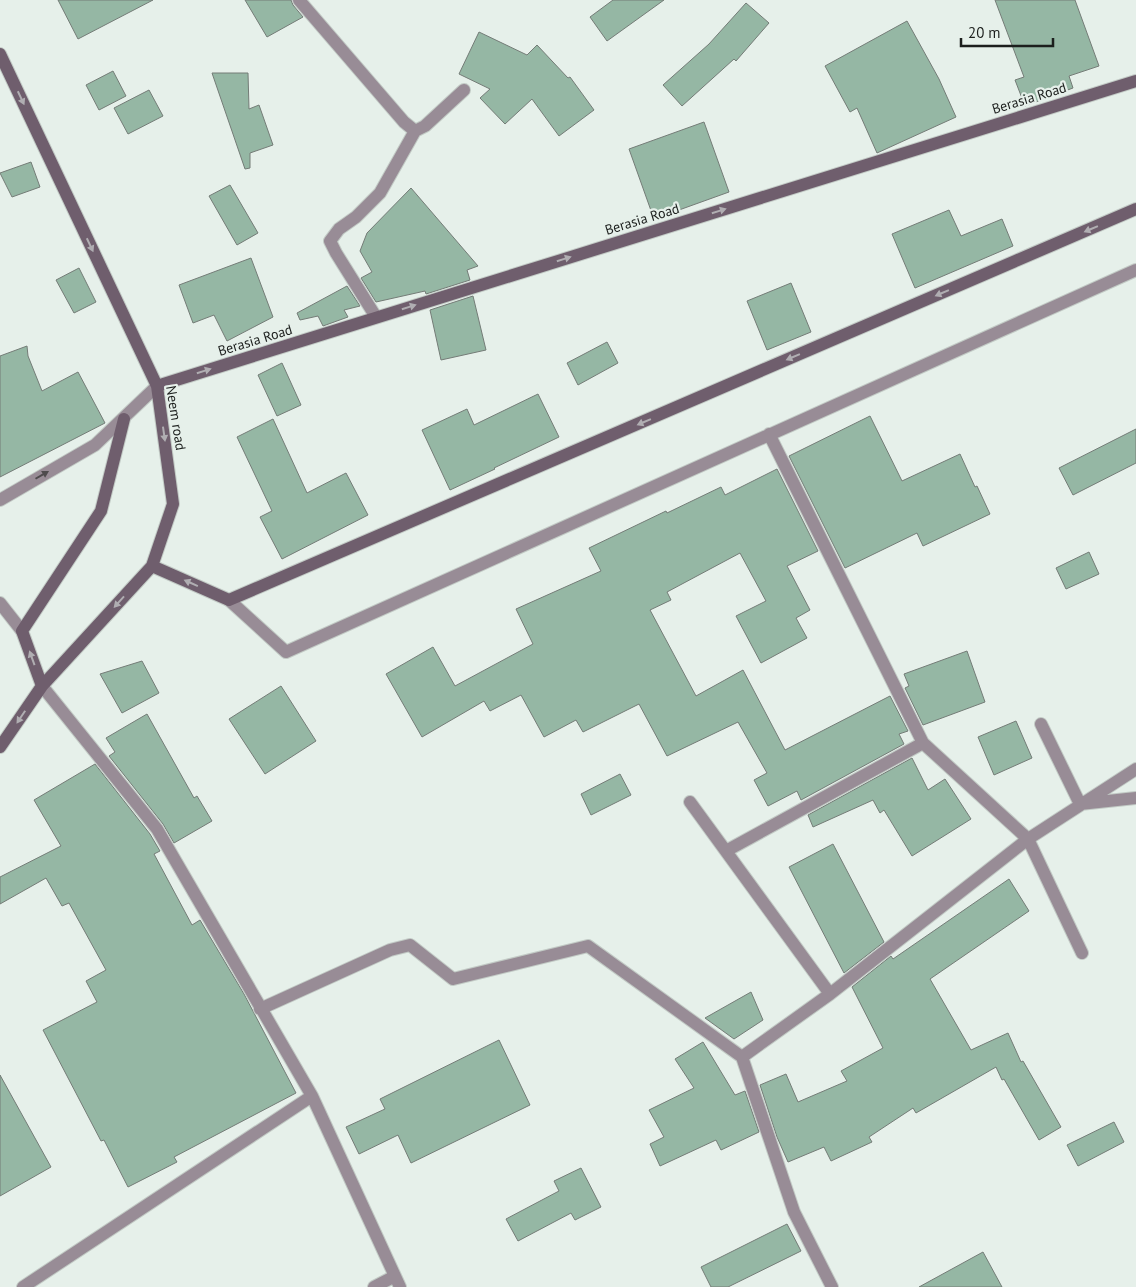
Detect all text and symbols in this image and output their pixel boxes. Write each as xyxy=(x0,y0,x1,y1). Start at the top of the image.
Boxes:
scale bar xyxy=(961,15,1054,47)
text: 20 m xyxy=(968,23,1001,42)
street label: Berasia Road xyxy=(990,78,1068,118)
one-way arrow xyxy=(17,91,25,106)
street label: Berasia Road xyxy=(603,199,681,239)
one-way arrow xyxy=(712,206,727,214)
one-way arrow xyxy=(1084,225,1098,233)
one-way arrow xyxy=(87,238,95,252)
one-way arrow xyxy=(557,255,572,263)
one-way arrow xyxy=(935,289,949,297)
one-way arrow xyxy=(401,303,416,311)
street label: Berasia Road xyxy=(216,320,294,360)
one-way arrow xyxy=(786,354,800,362)
one-way arrow xyxy=(196,367,211,375)
street label: Neem road xyxy=(162,384,190,452)
one-way arrow xyxy=(637,418,651,426)
one-way arrow xyxy=(160,427,168,443)
one-way arrow xyxy=(36,471,49,480)
one-way arrow xyxy=(184,579,198,587)
one-way arrow xyxy=(113,595,125,607)
one-way arrow xyxy=(28,651,35,666)
one-way arrow xyxy=(16,710,26,724)

